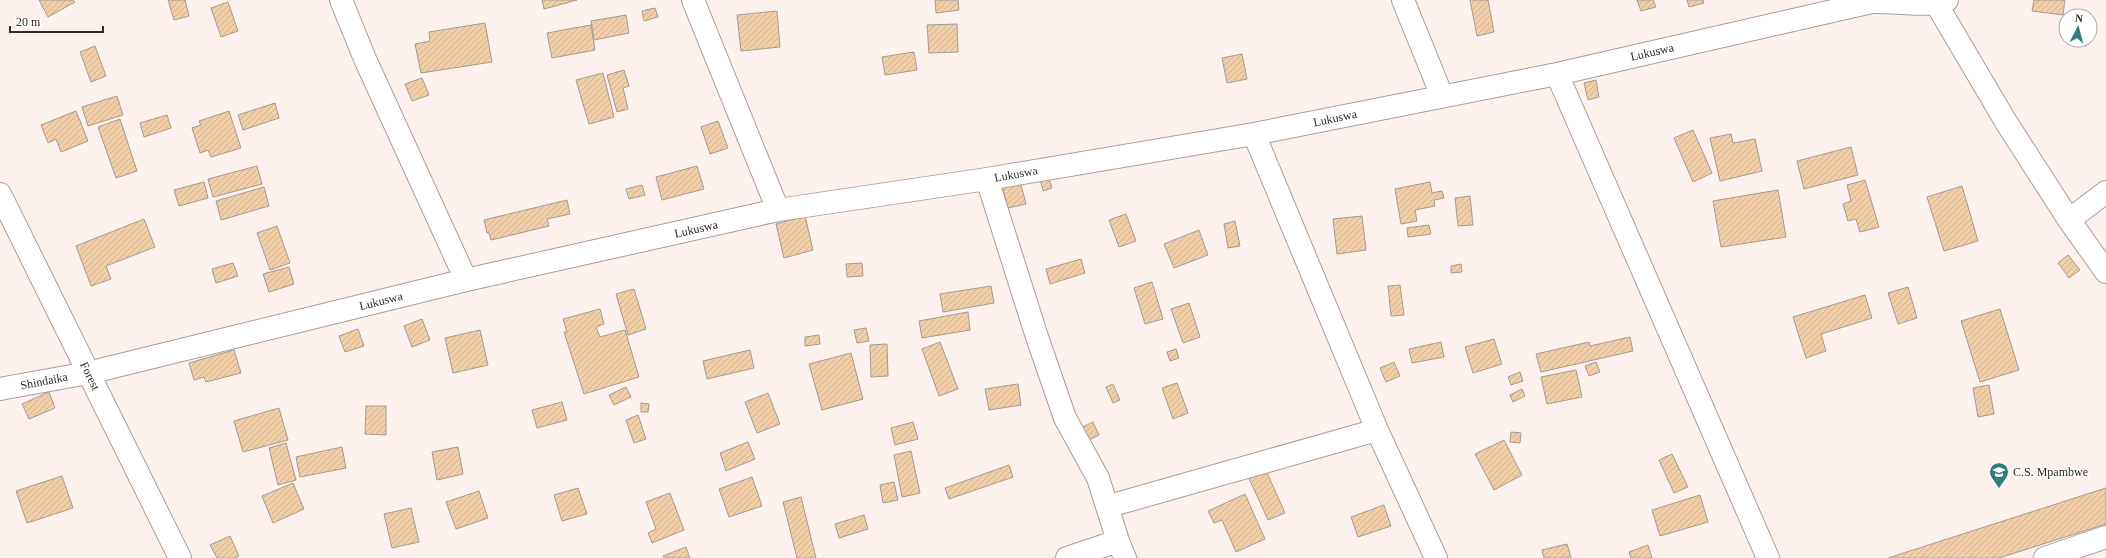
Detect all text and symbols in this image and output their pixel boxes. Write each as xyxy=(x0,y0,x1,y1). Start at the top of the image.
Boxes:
scale bar xyxy=(10,8,103,34)
north arrow xyxy=(2058,8,2098,48)
text: N xyxy=(2074,12,2084,24)
text: 20 m xyxy=(16,15,41,29)
street label: Lukuswa xyxy=(1629,40,1676,64)
street label: Lukuswa xyxy=(1312,106,1359,129)
street label: Lukuswa xyxy=(993,163,1040,185)
street label: Lukuswa xyxy=(673,217,720,241)
street label: Lukuswa xyxy=(358,289,405,313)
street label: Forest xyxy=(77,359,103,393)
street label: Shindaika xyxy=(19,369,70,392)
school or university icon: C.S. Mpambwe xyxy=(1988,461,2010,489)
place label: C.S. Mpambwe xyxy=(2013,465,2088,479)

